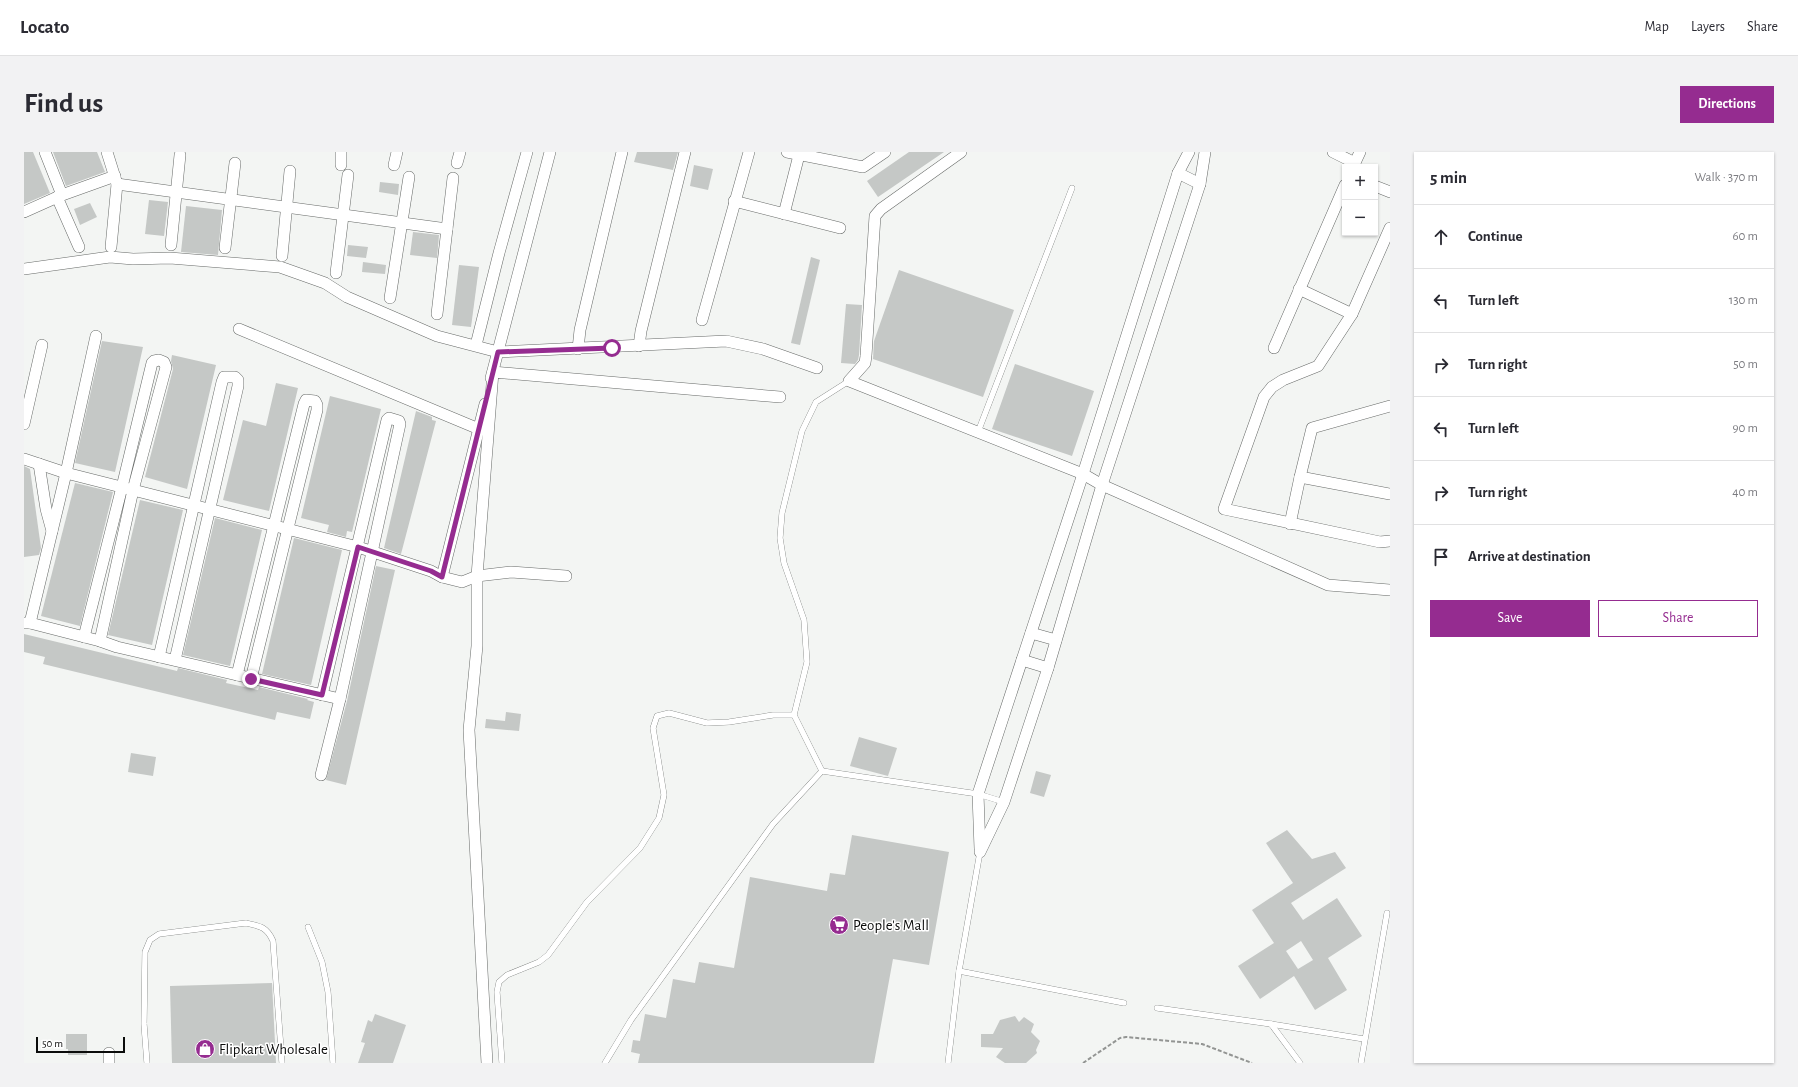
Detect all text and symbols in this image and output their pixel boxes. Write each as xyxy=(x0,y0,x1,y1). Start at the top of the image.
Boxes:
text: Locato xyxy=(20,18,69,37)
text: Map xyxy=(1644,20,1669,34)
text: Layers xyxy=(1691,20,1725,34)
text: Share xyxy=(1747,20,1778,34)
button: Directions xyxy=(1680,86,1774,123)
text: Find us xyxy=(24,90,103,118)
map controls xyxy=(1342,164,1378,236)
button: + xyxy=(1342,164,1378,200)
text: 5 min xyxy=(1430,169,1467,186)
text: Walk · 370 m xyxy=(1694,171,1758,184)
button: − xyxy=(1342,200,1378,236)
icon: ahead xyxy=(1430,226,1452,248)
text: Continue xyxy=(1468,229,1523,244)
text: 60 m xyxy=(1732,230,1758,243)
icon: left xyxy=(1430,290,1452,312)
text: Turn left xyxy=(1468,293,1519,308)
text: 130 m xyxy=(1729,294,1758,307)
route start xyxy=(603,339,621,357)
icon: right xyxy=(1430,354,1452,376)
text: Turn right xyxy=(1468,357,1527,372)
text: 50 m xyxy=(1733,358,1758,371)
icon: left xyxy=(1430,418,1452,440)
text: Turn left xyxy=(1468,421,1519,436)
text: 90 m xyxy=(1732,422,1758,435)
icon: right xyxy=(1430,482,1452,504)
text: Turn right xyxy=(1468,485,1527,500)
text: 40 m xyxy=(1732,486,1758,499)
icon: arrive xyxy=(1430,546,1452,568)
text: Arrive at destination xyxy=(1468,549,1591,564)
button: Save xyxy=(1430,600,1590,637)
button: Share xyxy=(1598,600,1758,637)
route end xyxy=(242,670,260,688)
supermarket icon: People's Mall xyxy=(828,914,850,936)
place label: People's Mall xyxy=(853,918,929,933)
scale bar xyxy=(36,1035,125,1054)
text: 50 m xyxy=(42,1038,63,1049)
shop icon: Flipkart Wholesale xyxy=(194,1038,216,1060)
place label: Flipkart Wholesale xyxy=(219,1042,328,1057)

